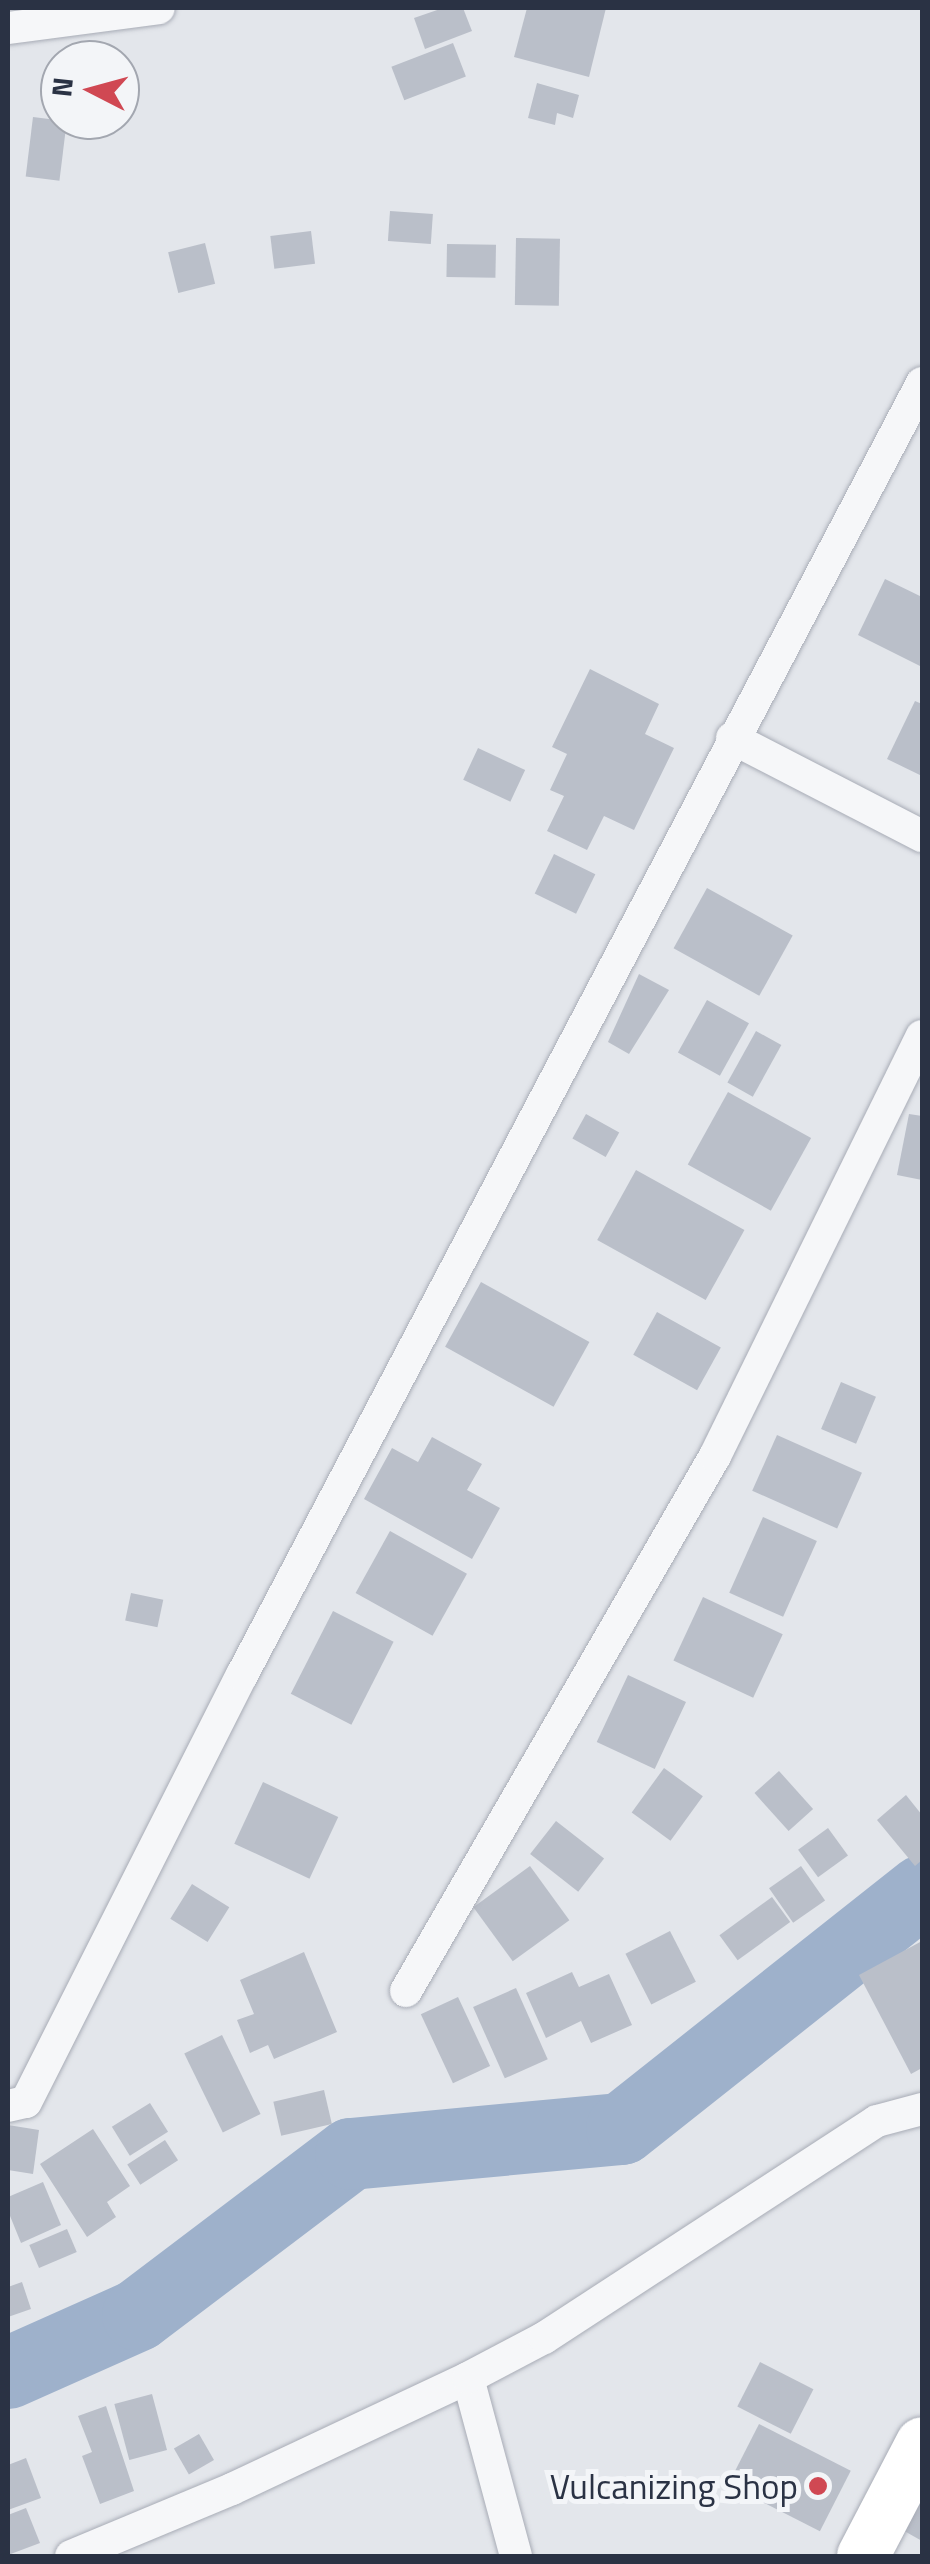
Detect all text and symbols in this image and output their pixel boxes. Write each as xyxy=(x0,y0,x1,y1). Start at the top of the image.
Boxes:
north arrow xyxy=(40,40,140,140)
text: N xyxy=(39,75,84,99)
place label: Vulcanizing Shop xyxy=(550,2465,798,2507)
marker: Vulcanizing Shop xyxy=(807,2475,829,2497)

